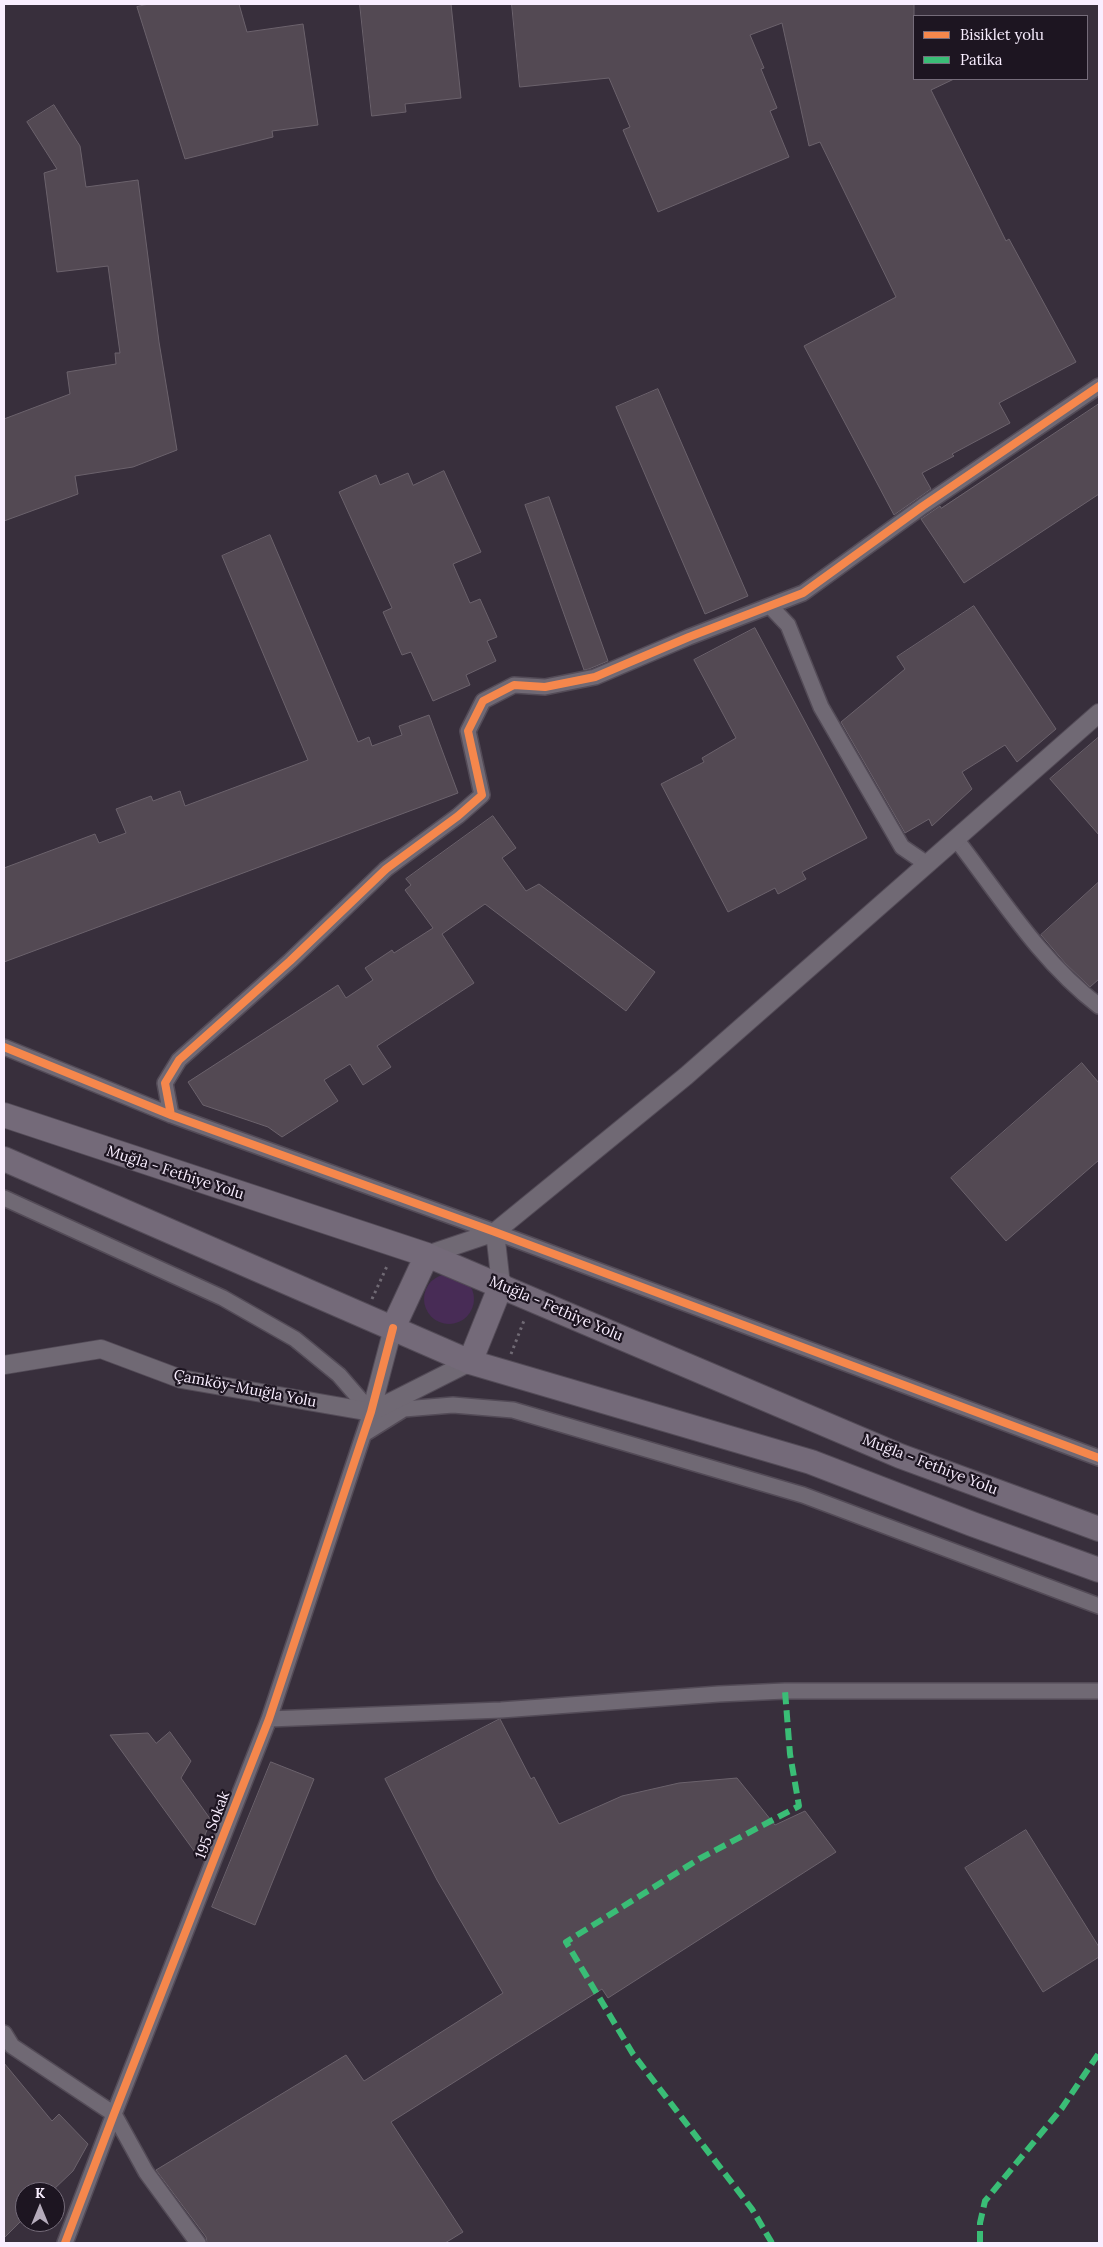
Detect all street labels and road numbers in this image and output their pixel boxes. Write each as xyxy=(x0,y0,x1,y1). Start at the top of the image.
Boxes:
street label: Muğla - Fethiye Yolu xyxy=(104,1142,246,1204)
street label: Muğla - Fethiye Yolu xyxy=(486,1273,626,1345)
street label: Çamköy-Muığla Yolu xyxy=(172,1366,318,1412)
street label: Muğla - Fethiye Yolu xyxy=(860,1431,1000,1499)
street label: 195. Sokak xyxy=(192,1789,234,1861)

